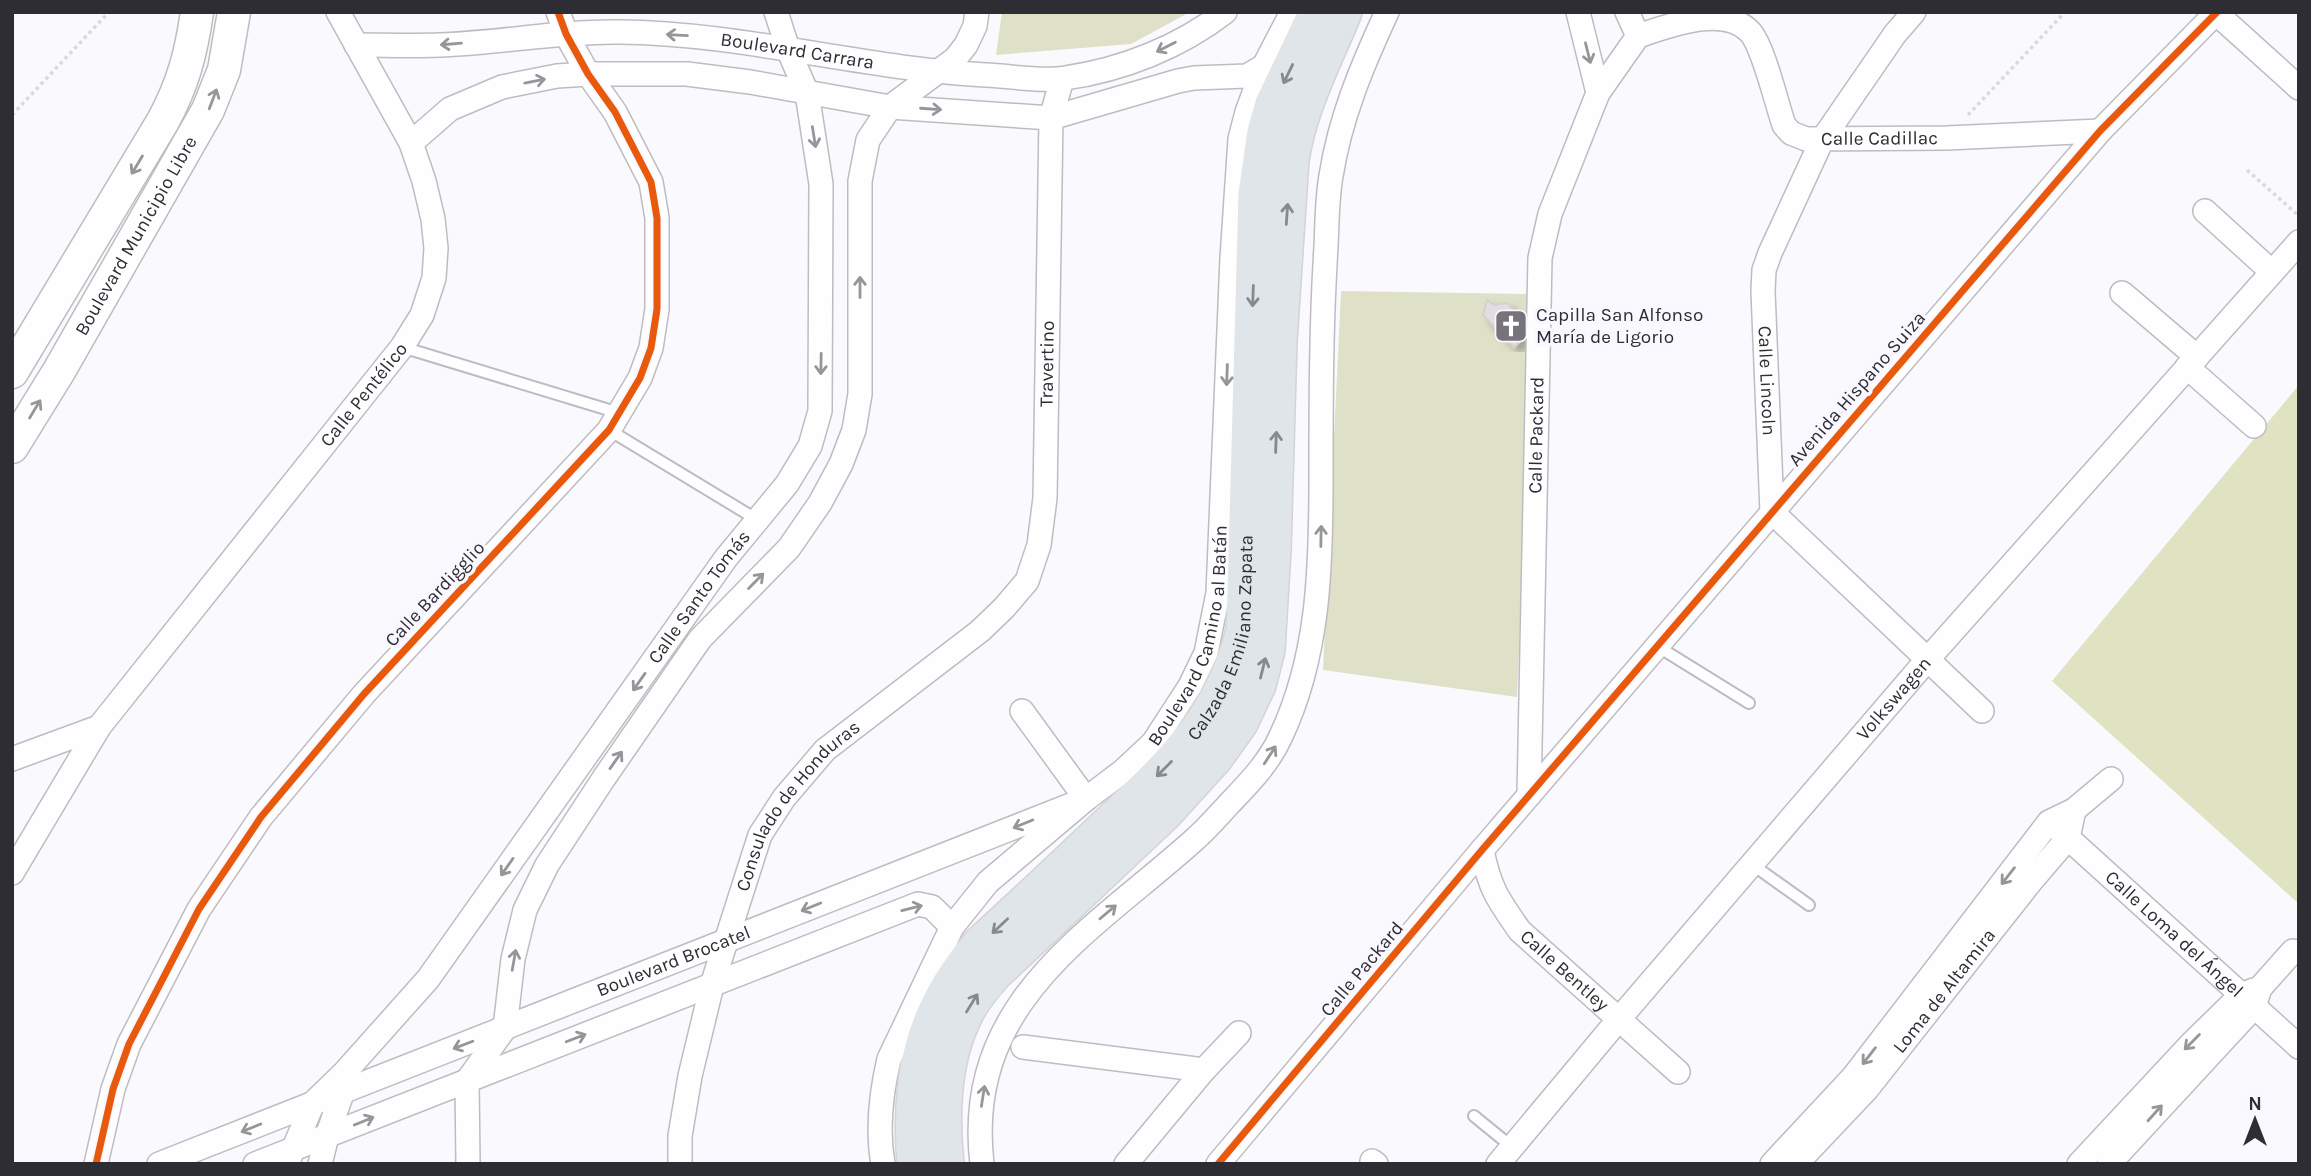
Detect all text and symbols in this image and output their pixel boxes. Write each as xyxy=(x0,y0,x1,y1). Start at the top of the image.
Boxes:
one-way arrow xyxy=(667,28,689,41)
street label: Boulevard Carrara xyxy=(719,28,876,74)
one-way arrow xyxy=(440,38,462,51)
one-way arrow xyxy=(1157,41,1177,55)
one-way arrow xyxy=(1582,41,1595,64)
one-way arrow xyxy=(1281,63,1294,84)
one-way arrow xyxy=(523,73,546,87)
one-way arrow xyxy=(207,88,220,110)
one-way arrow xyxy=(919,103,942,116)
one-way arrow xyxy=(808,126,821,148)
street label: Calle Cadillac xyxy=(1821,127,1938,150)
street label: Boulevard Municipio Libre xyxy=(71,132,202,339)
one-way arrow xyxy=(130,155,144,175)
one-way arrow xyxy=(1281,204,1294,226)
one-way arrow xyxy=(853,276,867,299)
one-way arrow xyxy=(1247,285,1260,308)
place label: Capilla San Alfonso María de Ligorio xyxy=(1536,304,1703,348)
church icon: Capilla San Alfonso María de Ligorio xyxy=(1492,307,1530,345)
street label: Avenida Hispano Suiza xyxy=(1784,307,1930,471)
street label: Travertino xyxy=(1035,320,1059,407)
street label: Calle Lincoln xyxy=(1753,325,1780,436)
street label: Calle Pentélico xyxy=(316,338,412,451)
one-way arrow xyxy=(815,353,828,376)
one-way arrow xyxy=(1221,363,1234,386)
street label: Calle Packard xyxy=(1524,376,1549,494)
one-way arrow xyxy=(29,400,43,420)
one-way arrow xyxy=(1269,430,1283,453)
street label: Boulevard Camino al Batán xyxy=(1143,524,1232,750)
one-way arrow xyxy=(1314,525,1328,548)
street label: Calle Santo Tomás xyxy=(644,526,755,668)
street label: Calzada Emiliano Zapata xyxy=(1183,535,1258,745)
street label: Calle Bardigglio xyxy=(381,537,489,651)
one-way arrow xyxy=(747,573,764,590)
street label: Volkswagen xyxy=(1852,652,1936,745)
one-way arrow xyxy=(1257,657,1270,680)
one-way arrow xyxy=(632,672,646,691)
street label: Consulado de Honduras xyxy=(732,716,865,894)
one-way arrow xyxy=(1263,746,1278,765)
one-way arrow xyxy=(609,751,623,770)
one-way arrow xyxy=(1156,760,1173,777)
one-way arrow xyxy=(1012,818,1034,831)
one-way arrow xyxy=(500,857,514,876)
one-way arrow xyxy=(2001,866,2015,885)
street label: Calle Loma del Ángel xyxy=(2101,866,2248,1002)
one-way arrow xyxy=(901,901,923,914)
one-way arrow xyxy=(800,902,822,915)
one-way arrow xyxy=(1098,905,1116,920)
street label: Calle Packard xyxy=(1316,917,1408,1021)
one-way arrow xyxy=(991,918,1009,934)
street label: Boulevard Brocatel xyxy=(594,921,753,1002)
street label: Calle Bentley xyxy=(1516,925,1613,1016)
street label: Loma de Altamira xyxy=(1888,925,2000,1058)
one-way arrow xyxy=(507,949,521,972)
one-way arrow xyxy=(965,994,980,1013)
one-way arrow xyxy=(565,1030,587,1043)
one-way arrow xyxy=(2184,1034,2201,1051)
one-way arrow xyxy=(452,1039,474,1052)
one-way arrow xyxy=(1862,1047,1877,1065)
one-way arrow xyxy=(977,1085,990,1108)
north arrow xyxy=(2220,1085,2290,1155)
text: N xyxy=(2248,1093,2262,1115)
one-way arrow xyxy=(2147,1104,2163,1122)
one-way arrow xyxy=(353,1114,375,1127)
one-way arrow xyxy=(240,1122,262,1135)

